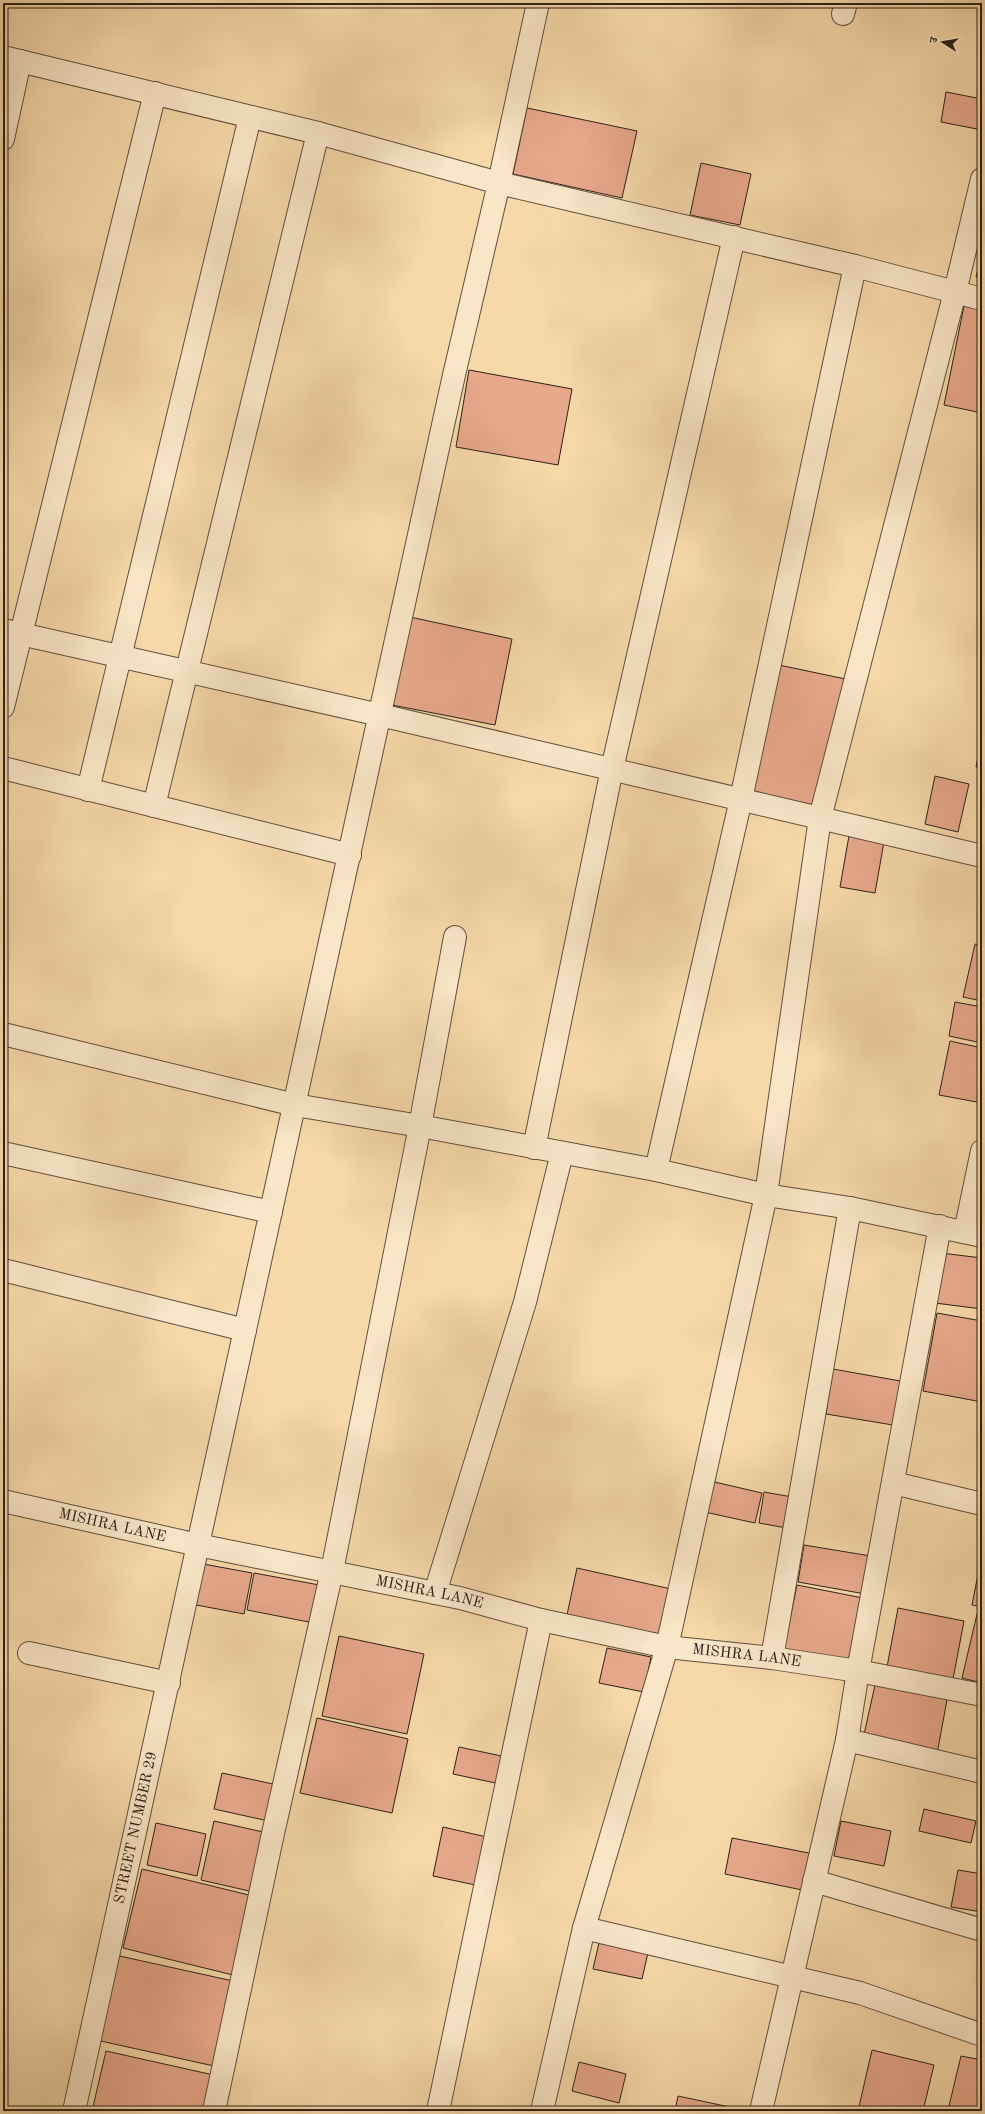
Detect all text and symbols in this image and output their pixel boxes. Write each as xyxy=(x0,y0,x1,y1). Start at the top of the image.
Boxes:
north arrow xyxy=(923,22,963,62)
text: उ xyxy=(929,35,941,45)
street label: MISHRA LANE xyxy=(57,1506,167,1545)
street label: MISHRA LANE xyxy=(374,1574,485,1611)
street label: MISHRA LANE xyxy=(691,1642,802,1670)
street label: STREET NUMBER 29 xyxy=(112,1750,160,1905)

